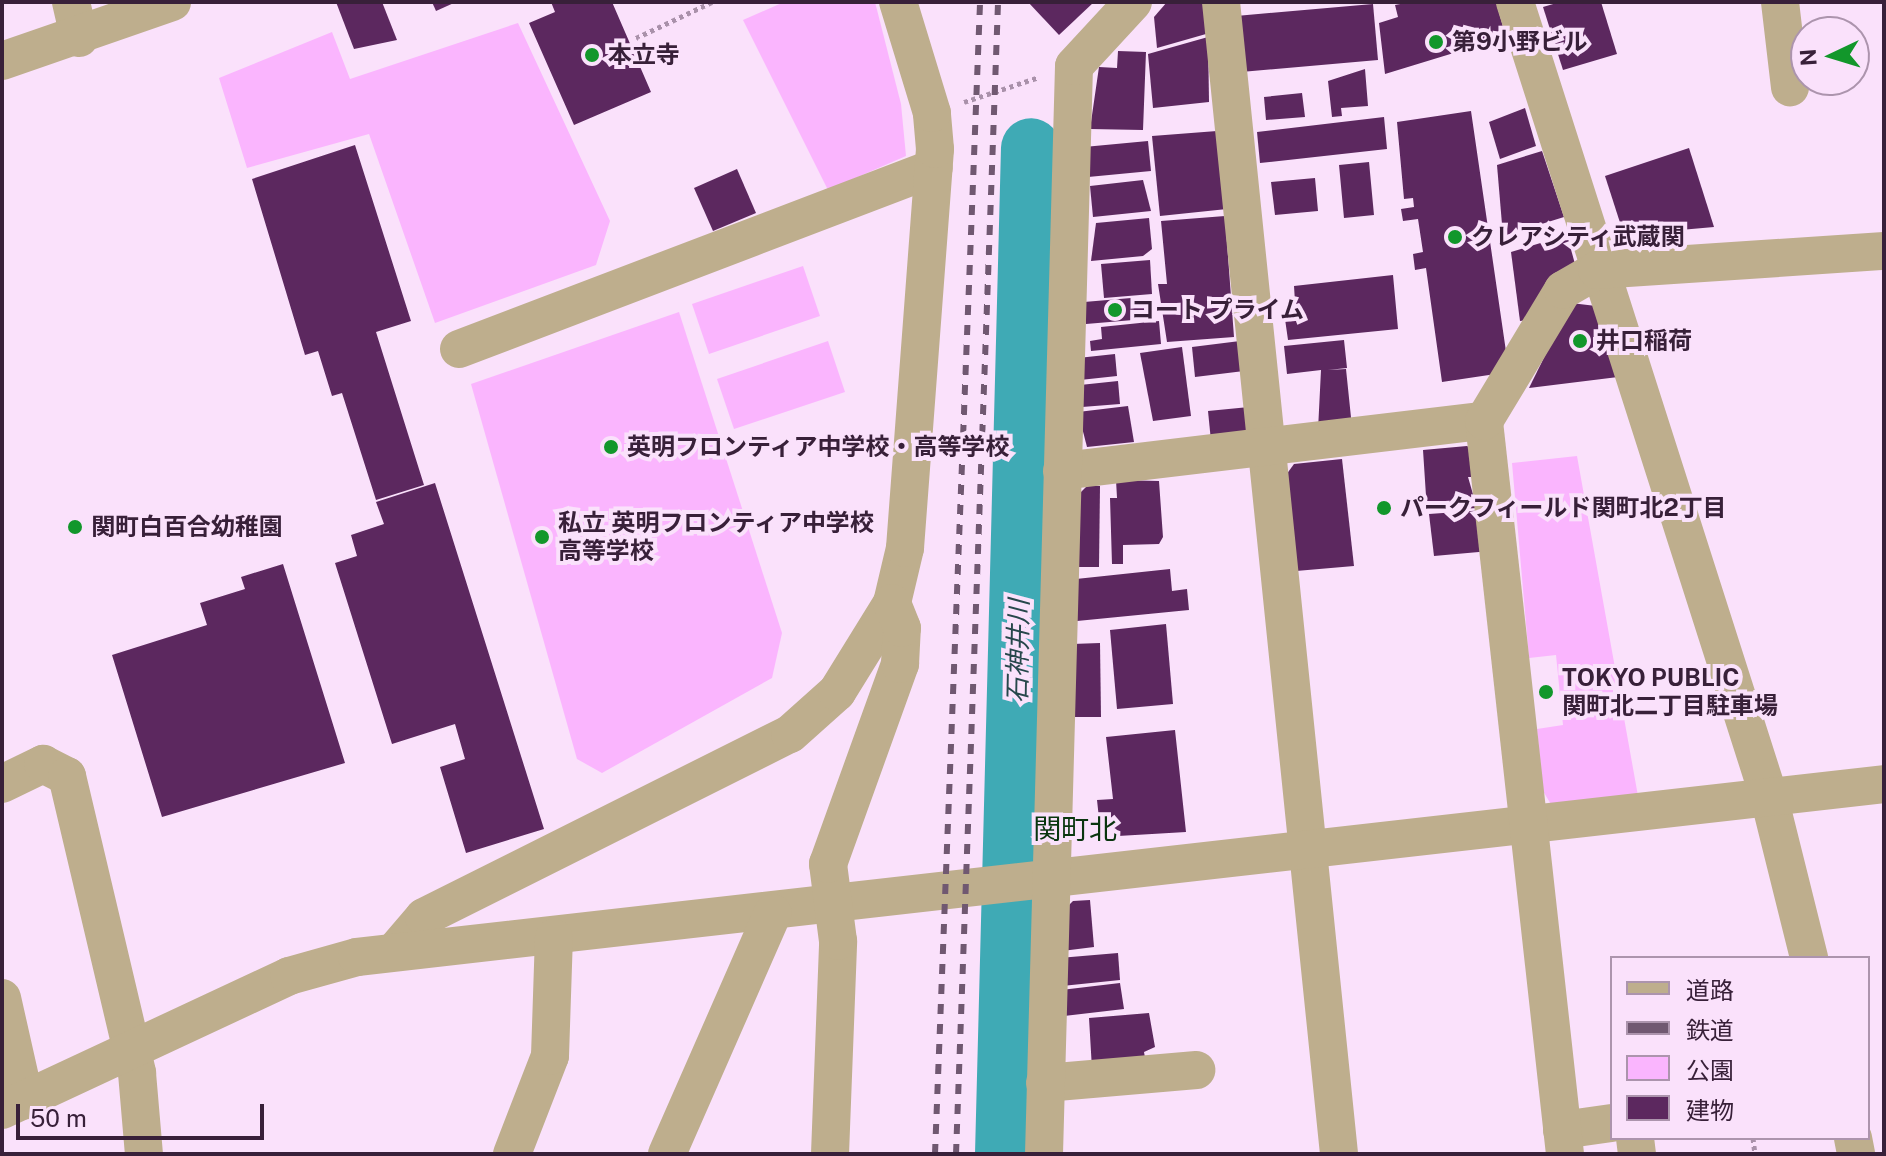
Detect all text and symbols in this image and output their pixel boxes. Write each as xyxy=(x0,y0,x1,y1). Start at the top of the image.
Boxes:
north arrow xyxy=(1790,16,1870,96)
place label: 第9小野ビル xyxy=(1452,28,1588,56)
marker: 第9小野ビル xyxy=(1427,33,1445,51)
place label: 本立寺 xyxy=(608,41,680,69)
marker: 本立寺 xyxy=(583,46,601,64)
text: N xyxy=(1794,48,1822,67)
place label: クレアシティ武蔵関 xyxy=(1471,223,1687,251)
marker: クレアシティ武蔵関 xyxy=(1446,228,1464,246)
place label: コート プライム xyxy=(1131,296,1304,324)
marker: コート プライム xyxy=(1106,301,1124,319)
place label: 井口稲荷 xyxy=(1596,327,1692,355)
marker: 井口稲荷 xyxy=(1571,332,1589,350)
place label: 英明フロンティア中学校・高等学校 xyxy=(627,433,1011,461)
marker: 英明フロンティア中学校・高等学校 xyxy=(602,438,620,456)
place label: パークフィールド関町北2丁目 xyxy=(1400,494,1727,522)
marker: パークフィールド関町北2丁目 xyxy=(1375,499,1393,517)
place label: 私立 英明フロンティア中学校 高等学校 xyxy=(558,509,875,565)
place label: 関町白百合幼稚園 xyxy=(91,513,283,541)
marker: 関町白百合幼稚園 xyxy=(66,518,84,536)
marker: 私立 英明フロンティア中学校 高等学校 xyxy=(533,528,551,546)
water label: 石神井川 xyxy=(1001,599,1035,703)
place label: TOKYO PUBLIC 関町北二丁目駐車場 xyxy=(1562,664,1778,720)
marker: TOKYO PUBLIC 関町北二丁目駐車場 xyxy=(1537,683,1555,701)
district label: 関町北 xyxy=(1033,812,1117,846)
legend xyxy=(1610,956,1870,1140)
text: 道路 xyxy=(1686,976,1734,1004)
text: 鉄道 xyxy=(1686,1016,1734,1044)
text: 公園 xyxy=(1686,1056,1734,1084)
scale bar xyxy=(20,1088,268,1138)
text: 建物 xyxy=(1686,1096,1734,1124)
text: 50 m xyxy=(30,1104,87,1132)

